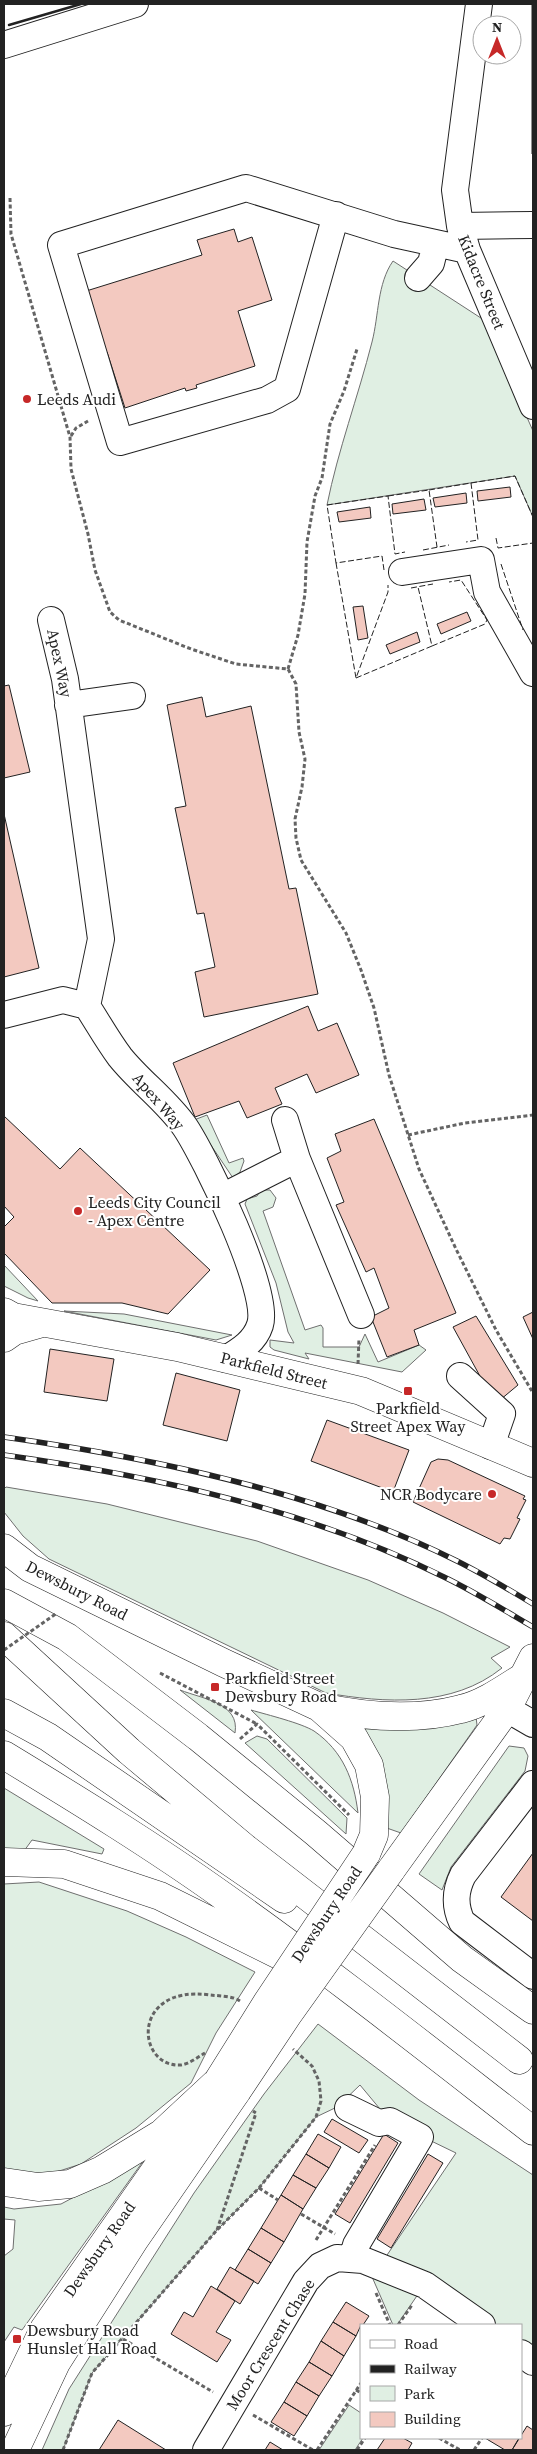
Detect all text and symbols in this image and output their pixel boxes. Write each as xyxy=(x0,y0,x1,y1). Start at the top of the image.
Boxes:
north arrow xyxy=(472,15,522,65)
text: N xyxy=(492,17,502,37)
street label: Kidacre Street xyxy=(453,231,511,333)
place label: Leeds Audi xyxy=(37,388,116,410)
marker: Leeds Audi xyxy=(21,393,33,405)
street label: Apex Way xyxy=(42,627,78,700)
street label: Apex Way xyxy=(128,1067,191,1135)
place label: Leeds City Council - Apex Centre xyxy=(88,1191,221,1231)
marker: Leeds City Council - Apex Centre xyxy=(72,1205,84,1217)
street label: Parkfield Street xyxy=(218,1346,331,1394)
marker: Parkfield Street Apex Way xyxy=(402,1385,414,1397)
place label: Parkfield Street Apex Way xyxy=(351,1397,466,1437)
place label: NCR Bodycare xyxy=(380,1483,482,1505)
marker: NCR Bodycare xyxy=(486,1488,498,1500)
street label: Dewsbury Road xyxy=(22,1555,132,1625)
place label: Parkfield Street Dewsbury Road xyxy=(225,1667,337,1707)
marker: Parkfield Street Dewsbury Road xyxy=(209,1681,221,1693)
street label: Dewsbury Road xyxy=(286,1862,366,1966)
street label: Dewsbury Road xyxy=(58,2197,140,2301)
street label: Moor Crescent Chase xyxy=(221,2274,319,2414)
place label: Dewsbury Road Hunslet Hall Road xyxy=(27,2319,157,2359)
legend xyxy=(360,2324,522,2439)
marker: Dewsbury Road Hunslet Hall Road xyxy=(11,2333,23,2345)
text: Road xyxy=(404,2333,438,2354)
text: Railway xyxy=(404,2358,457,2379)
text: Park xyxy=(404,2383,436,2404)
text: Building xyxy=(404,2408,461,2429)

